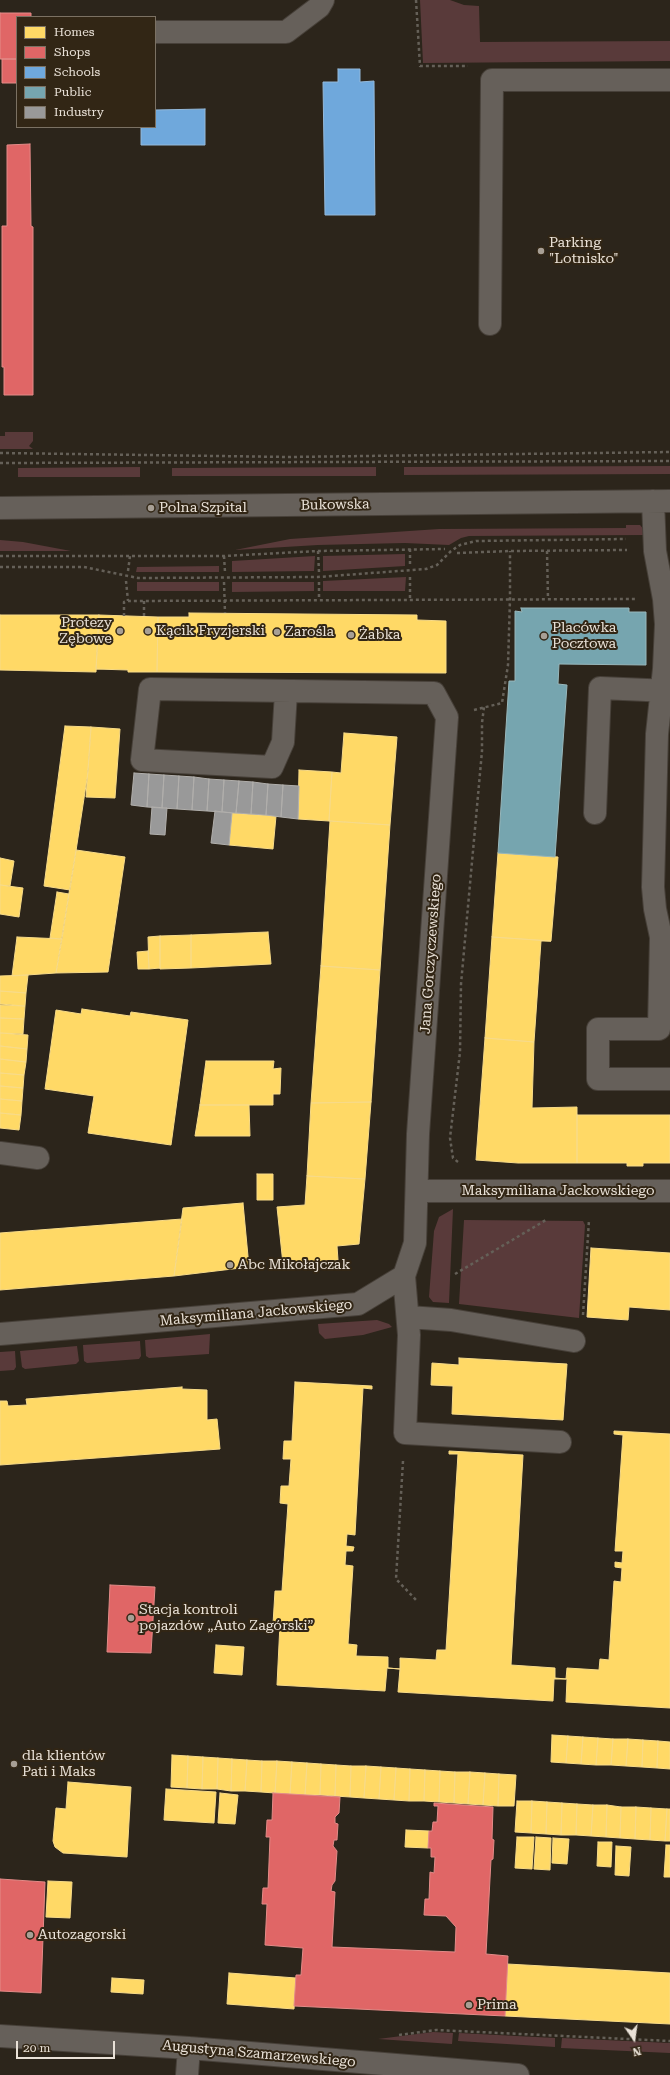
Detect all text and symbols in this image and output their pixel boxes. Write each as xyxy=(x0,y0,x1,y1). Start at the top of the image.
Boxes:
legend xyxy=(16,16,156,128)
text: Homes xyxy=(54,25,94,39)
text: Shops xyxy=(54,45,90,59)
text: Schools xyxy=(54,65,100,79)
text: Public xyxy=(54,85,91,99)
text: Industry xyxy=(54,105,104,119)
place label: Parking "Lotnisko" xyxy=(549,235,619,268)
marker: Parking "Lotnisko" xyxy=(536,246,546,256)
street label: Bukowska xyxy=(300,496,370,514)
place label: Polna Szpital xyxy=(159,500,247,516)
marker: Polna Szpital xyxy=(146,503,156,513)
place label: Protezy Zębowe xyxy=(59,615,112,648)
place label: Placówka Pocztowa xyxy=(552,620,616,652)
place label: Kącik Fryzjerski xyxy=(156,623,265,639)
place label: Zarośla xyxy=(285,624,334,640)
marker: Protezy Zębowe xyxy=(115,626,125,636)
marker: Kącik Fryzjerski xyxy=(143,626,153,636)
marker: Zarośla xyxy=(272,627,282,637)
place label: Żabka xyxy=(359,627,400,643)
marker: Żabka xyxy=(346,630,356,640)
marker: Placówka Pocztowa xyxy=(539,631,549,641)
street label: Jana Gorczyczewskiego xyxy=(417,873,445,1035)
street label: Maksymiliana Jackowskiego xyxy=(461,1183,655,1199)
place label: Abc Mikołajczak xyxy=(238,1257,350,1273)
marker: Abc Mikołajczak xyxy=(225,1260,235,1270)
street label: Maksymiliana Jackowskiego xyxy=(159,1296,353,1330)
place label: Stacja kontroli pojazdów „Auto Zagórski” xyxy=(139,1602,313,1634)
marker: Stacja kontroli pojazdów „Auto Zagórski” xyxy=(126,1613,136,1623)
place label: dla klientów Pati i Maks xyxy=(22,1748,105,1780)
marker: dla klientów Pati i Maks xyxy=(9,1759,19,1769)
place label: Autozagorski xyxy=(38,1927,126,1943)
marker: Autozagorski xyxy=(25,1930,35,1940)
place label: Prima xyxy=(477,1997,517,2013)
marker: Prima xyxy=(464,2000,474,2010)
north arrow xyxy=(614,2019,654,2059)
scale bar xyxy=(18,2033,117,2059)
street label: Augustyna Szamarzewskiego xyxy=(162,2037,356,2071)
text: 20 m xyxy=(23,2041,50,2055)
text: N xyxy=(631,2044,642,2058)

